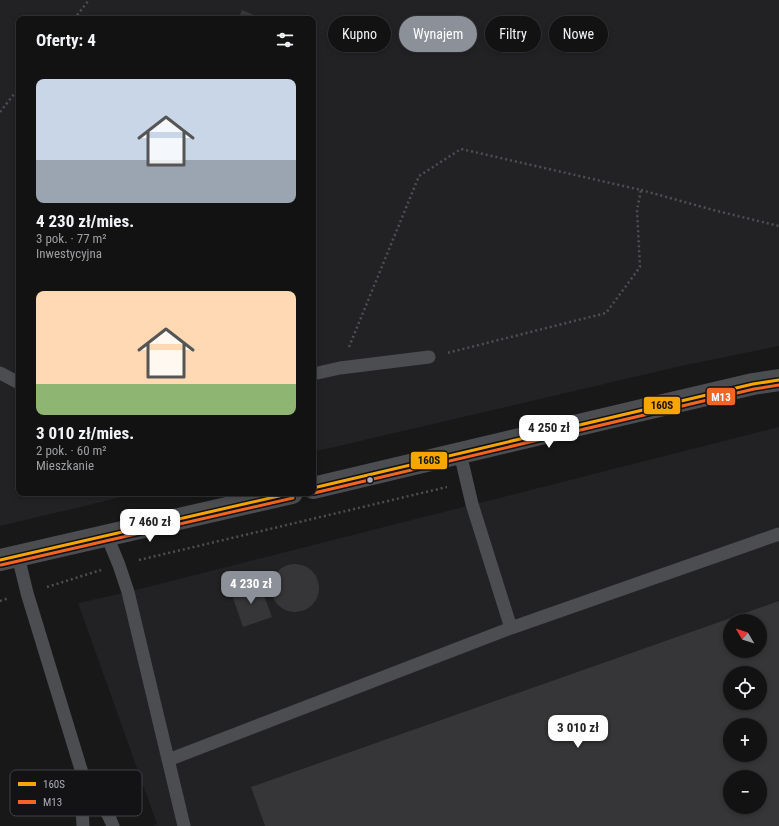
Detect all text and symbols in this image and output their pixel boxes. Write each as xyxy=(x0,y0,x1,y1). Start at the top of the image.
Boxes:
chip: Kupno xyxy=(328,16,391,52)
chip: Wynajem xyxy=(399,16,477,52)
chip: Filtry xyxy=(485,16,541,52)
chip: Nowe xyxy=(549,16,608,52)
icon: filters xyxy=(274,29,296,51)
text: Oferty: 4 xyxy=(36,30,96,50)
icon: home xyxy=(130,105,202,177)
text: 4 230 zł/mies. xyxy=(36,211,134,231)
text: 3 pok. · 77 m² xyxy=(36,231,107,246)
text: Inwestycyjna xyxy=(36,246,102,261)
icon: home xyxy=(130,317,202,389)
line badge: M13 xyxy=(706,387,736,406)
text: M13 xyxy=(711,391,731,404)
line badge: 160S xyxy=(643,396,681,415)
text: 160S xyxy=(651,399,673,412)
pin: 4 250 zł xyxy=(508,415,590,449)
text: 4 250 zł xyxy=(528,420,570,435)
text: 3 010 zł/mies. xyxy=(36,423,134,443)
text: 2 pok. · 60 m² xyxy=(36,443,107,458)
line badge: 160S xyxy=(410,451,448,470)
text: 160S xyxy=(418,454,440,467)
text: Mieszkanie xyxy=(36,458,94,473)
unlabelled marker xyxy=(365,475,375,485)
pin: 7 460 zł xyxy=(109,509,191,543)
text: 7 460 zł xyxy=(129,514,171,529)
pin: 4 230 zł xyxy=(210,571,292,605)
text: 4 230 zł xyxy=(230,576,272,591)
north arrow xyxy=(723,614,767,658)
map controls xyxy=(723,614,767,814)
button: locate xyxy=(723,666,767,710)
pin: 3 010 zł xyxy=(537,715,619,749)
button: + xyxy=(723,718,767,762)
text: 3 010 zł xyxy=(557,720,599,735)
legend xyxy=(10,770,142,816)
button: − xyxy=(723,770,767,814)
text: 160S xyxy=(43,778,65,791)
text: M13 xyxy=(43,796,62,809)

